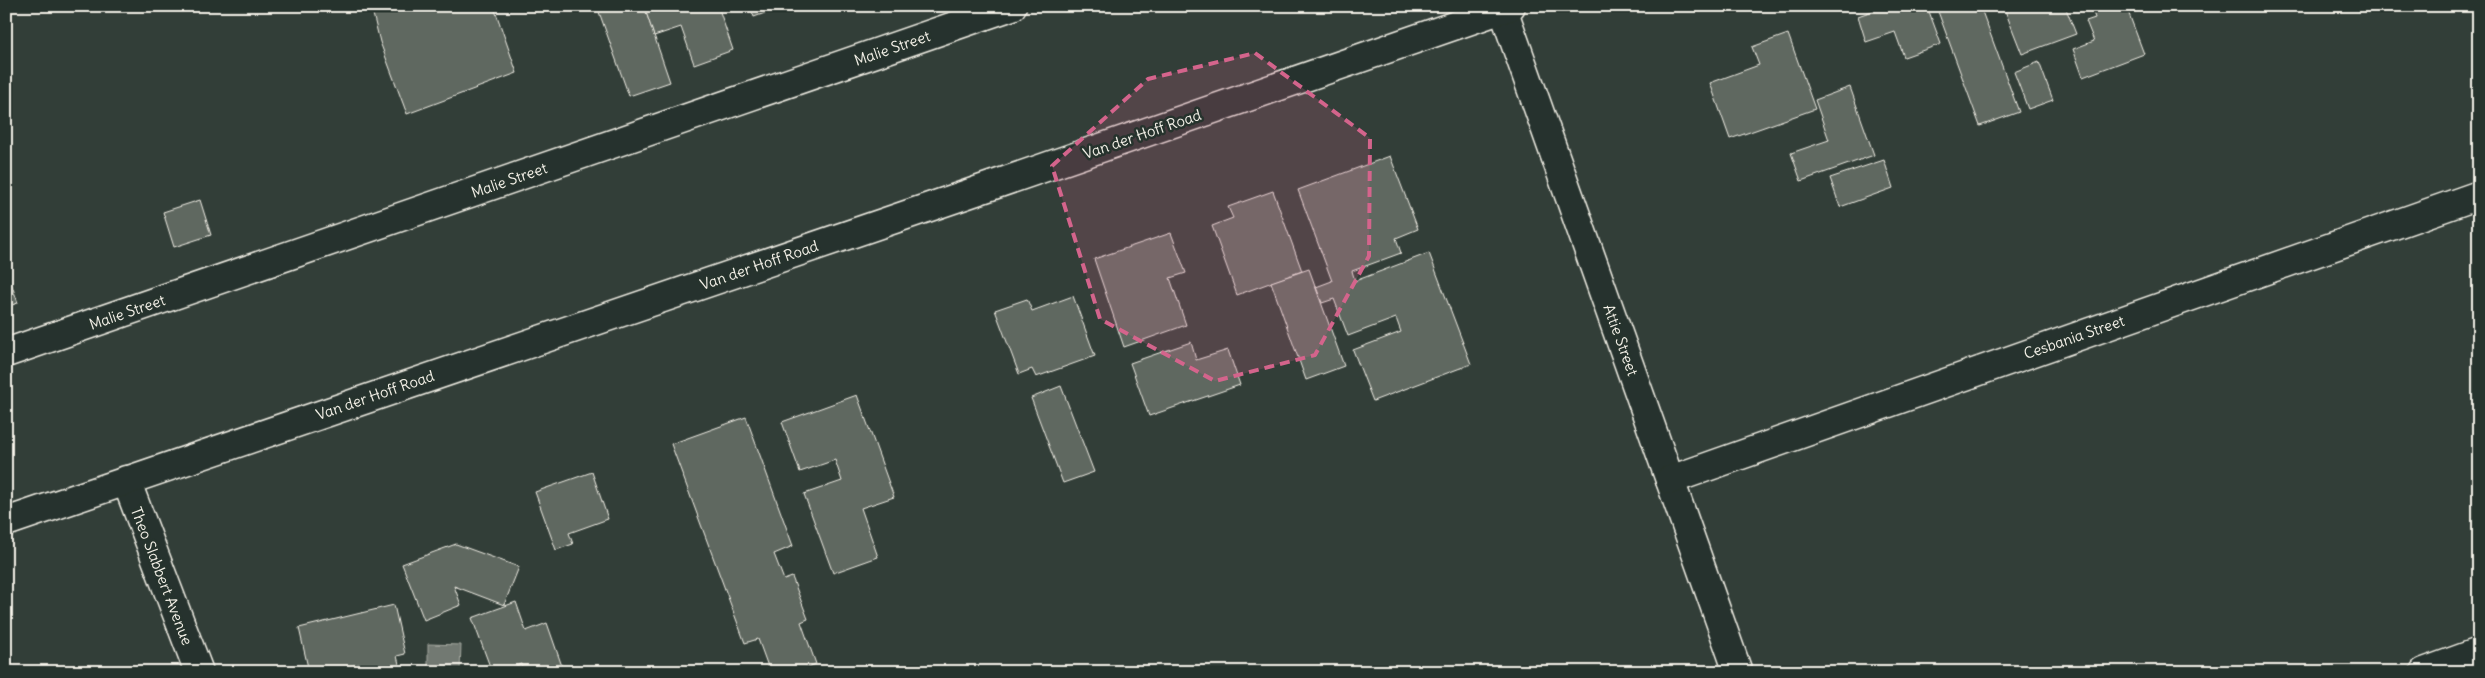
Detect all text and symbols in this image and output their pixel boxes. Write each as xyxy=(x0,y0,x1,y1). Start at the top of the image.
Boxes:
street label: Malie Street xyxy=(852,26,932,70)
street label: Van der Hoff Road xyxy=(1080,105,1204,163)
street label: Malie Street xyxy=(469,158,549,202)
street label: Van der Hoff Road xyxy=(697,236,821,294)
street label: Malie Street xyxy=(87,290,167,334)
street label: Attie Street xyxy=(1599,302,1643,378)
street label: Cesbania Street xyxy=(2021,311,2127,363)
street label: Van der Hoff Road xyxy=(313,366,437,424)
street label: Theo Slabbert Avenue xyxy=(127,504,197,648)

